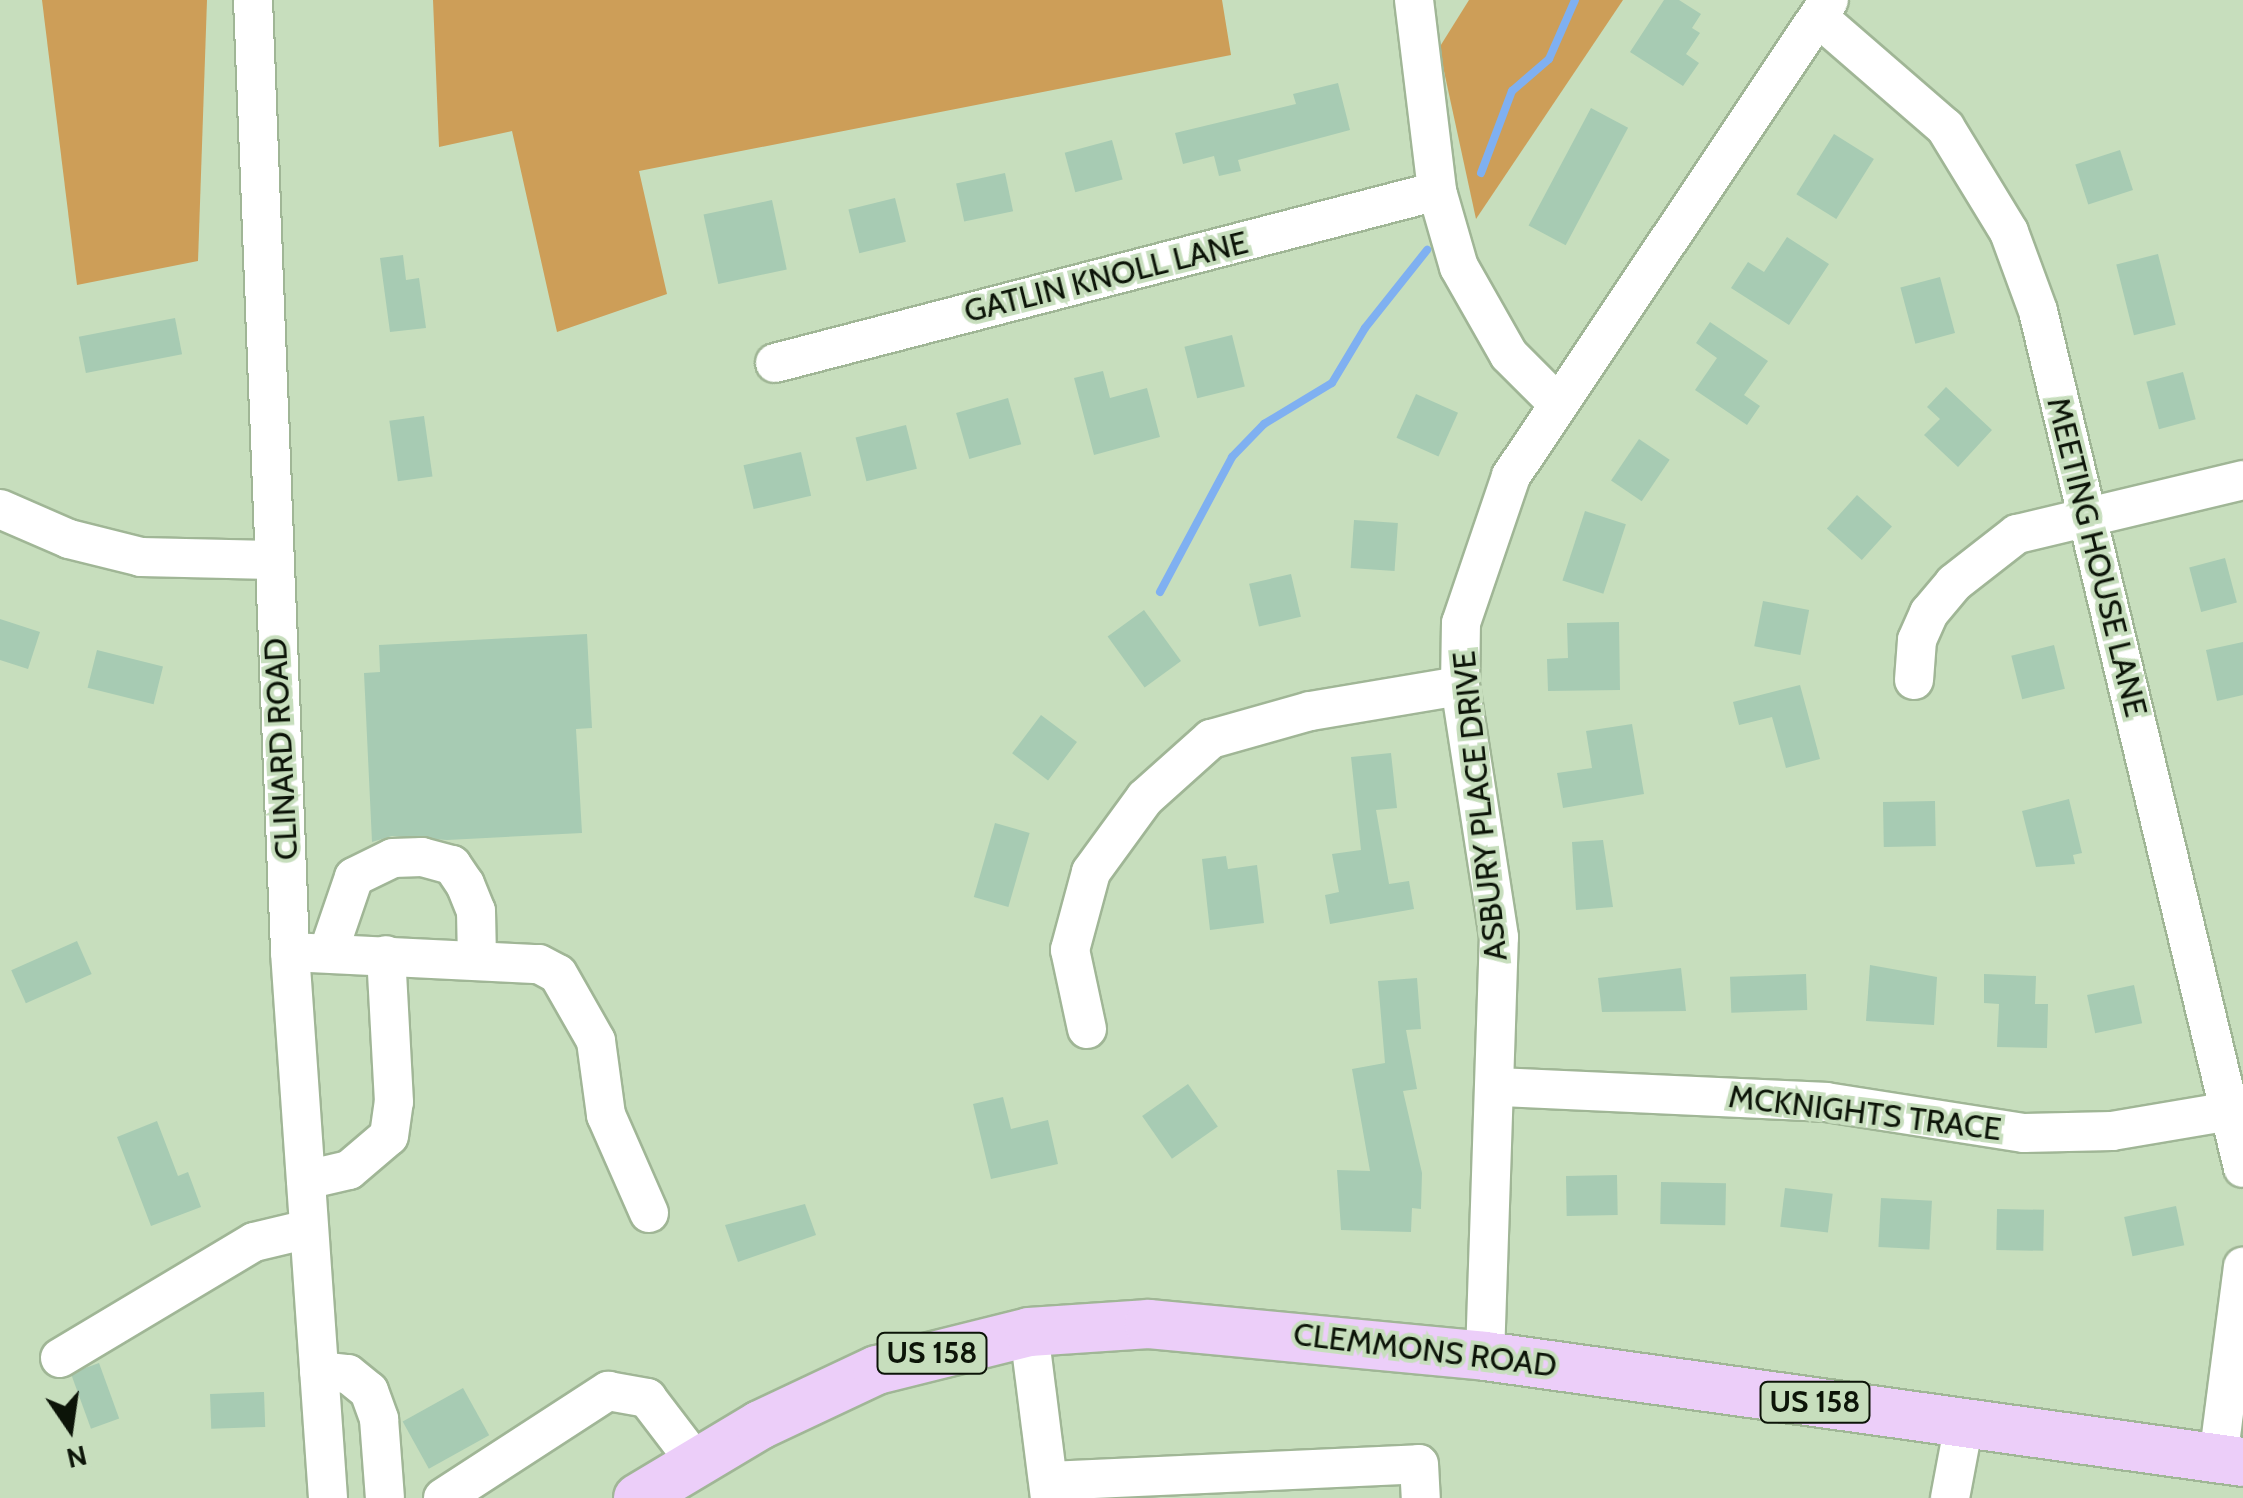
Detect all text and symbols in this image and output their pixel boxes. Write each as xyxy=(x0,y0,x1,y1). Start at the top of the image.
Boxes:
street label: GATLIN KNOLL LANE xyxy=(960,223,1252,331)
street label: MEETING HOUSE LANE xyxy=(2039,393,2155,721)
street label: CLINARD ROAD xyxy=(256,637,306,861)
street label: ASBURY PLACE DRIVE xyxy=(1445,649,1515,963)
street label: MCKNIGHTS TRACE xyxy=(1726,1077,2004,1149)
street label: CLEMMONS ROAD xyxy=(1291,1315,1559,1385)
road number: US 158 xyxy=(874,1328,990,1378)
road number: US 158 xyxy=(1758,1377,1872,1427)
north arrow xyxy=(20,1378,120,1478)
text: N xyxy=(63,1438,90,1476)

